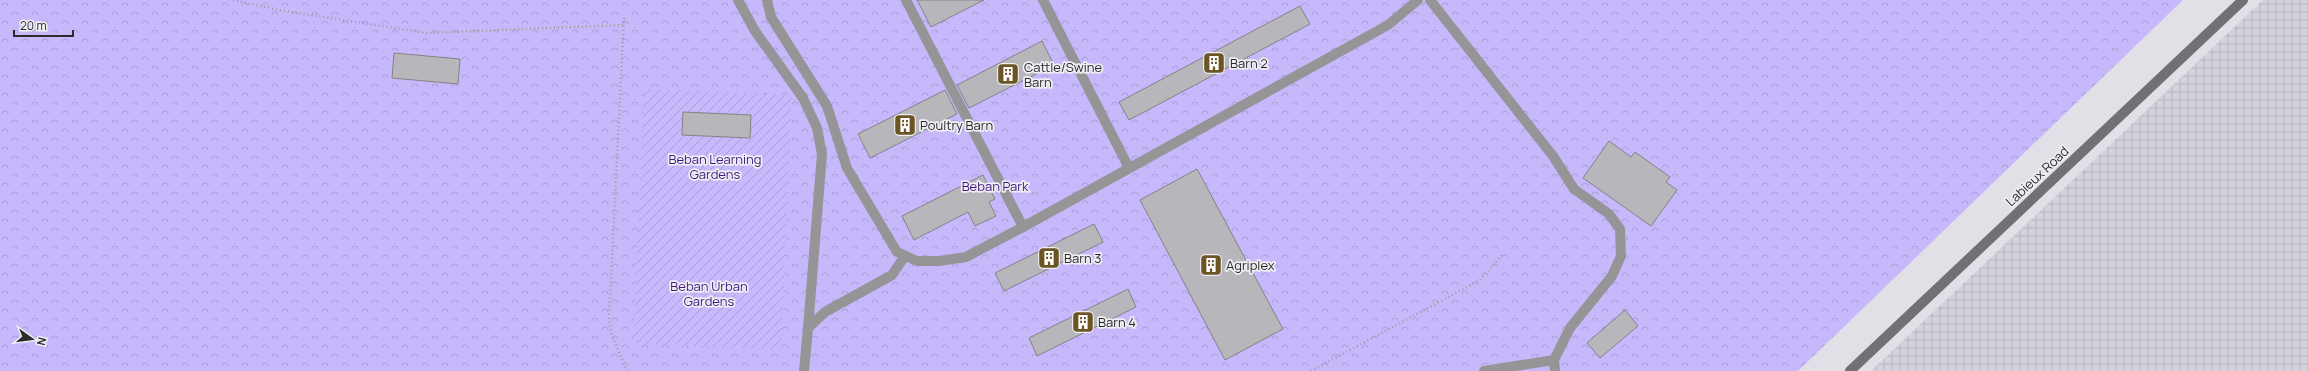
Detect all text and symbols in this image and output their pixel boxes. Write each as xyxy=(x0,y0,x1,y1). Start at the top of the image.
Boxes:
scale bar xyxy=(14,12,73,38)
text: 20 m xyxy=(20,17,47,34)
building icon: Barn 2 xyxy=(1201,50,1227,76)
place label: Barn 2 xyxy=(1230,54,1268,72)
place label: Cattle/Swine Barn xyxy=(1024,58,1103,91)
building icon: Cattle/Swine Barn xyxy=(995,61,1021,87)
building icon: Poultry Barn xyxy=(892,112,918,138)
place label: Poultry Barn xyxy=(920,116,993,134)
street label: Labieux Road xyxy=(2002,142,2072,210)
park label: Beban Learning Gardens xyxy=(669,150,762,183)
park label: Beban Park xyxy=(962,177,1029,195)
building icon: Barn 3 xyxy=(1036,245,1062,271)
place label: Barn 3 xyxy=(1064,249,1101,267)
building icon: Agriplex xyxy=(1198,252,1224,278)
place label: Agriplex xyxy=(1226,256,1275,274)
park label: Beban Urban Gardens xyxy=(670,277,748,310)
building icon: Barn 4 xyxy=(1070,309,1096,335)
place label: Barn 4 xyxy=(1098,313,1136,331)
north arrow xyxy=(12,319,52,359)
text: N xyxy=(34,336,50,347)

